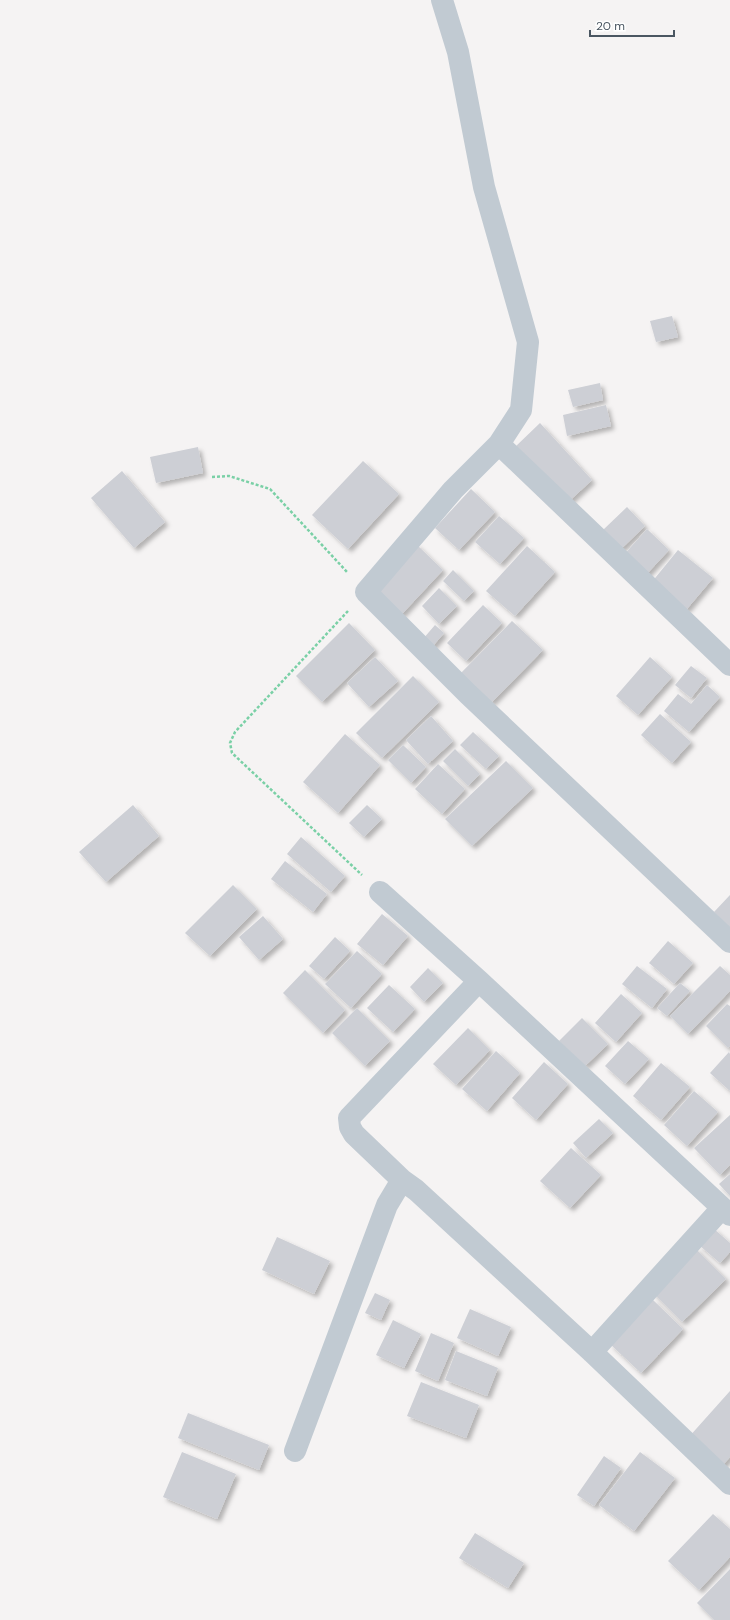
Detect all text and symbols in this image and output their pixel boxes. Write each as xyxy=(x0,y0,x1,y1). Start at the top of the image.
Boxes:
scale bar xyxy=(590,12,674,38)
text: 20 m xyxy=(596,18,625,34)

